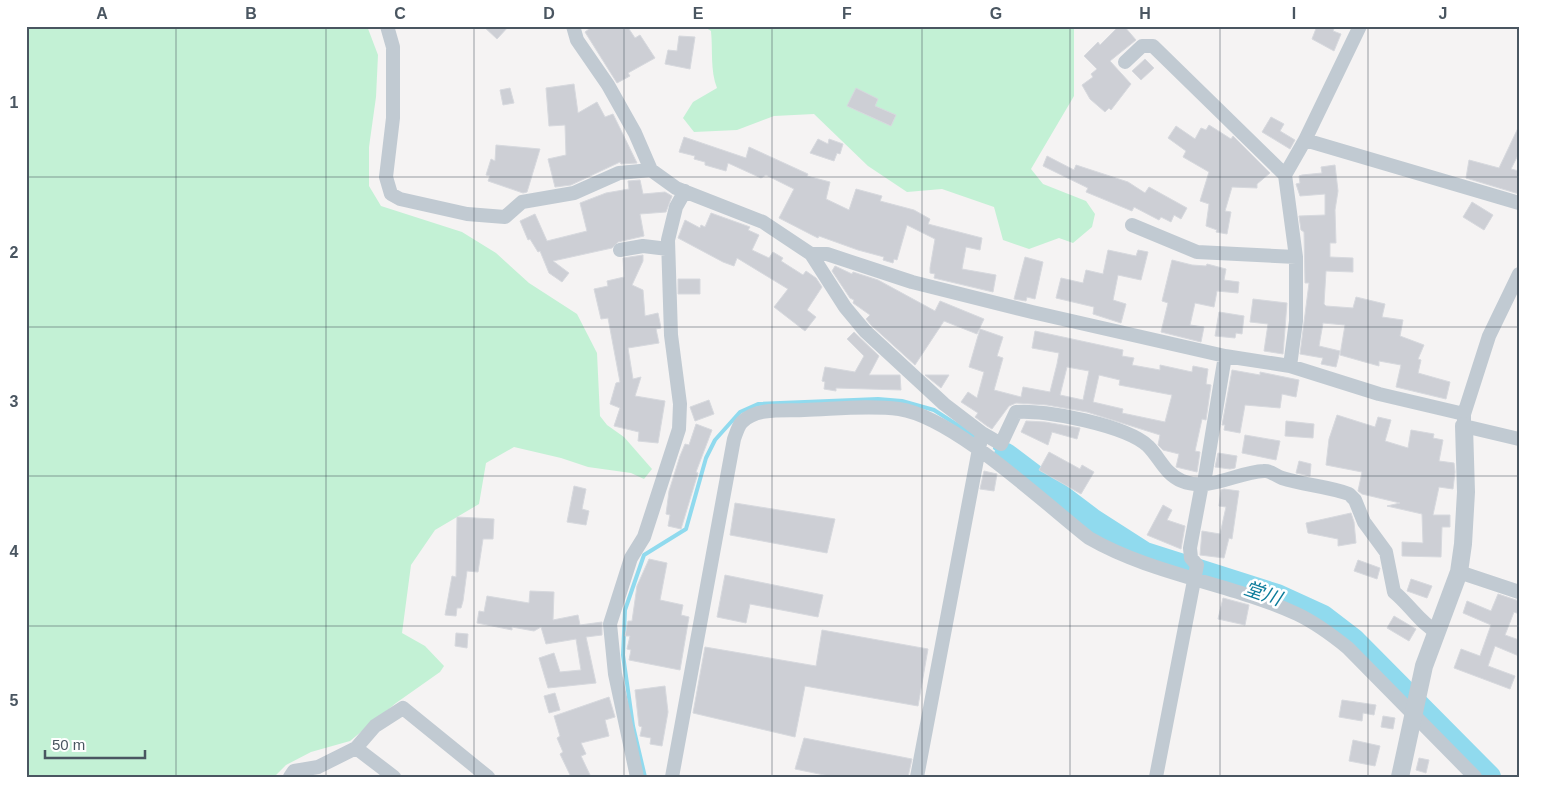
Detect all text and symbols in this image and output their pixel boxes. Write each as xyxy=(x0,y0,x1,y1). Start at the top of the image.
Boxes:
text: A xyxy=(96,5,108,22)
text: B xyxy=(245,5,257,22)
text: C xyxy=(394,5,406,22)
text: D xyxy=(543,5,555,22)
text: E xyxy=(693,5,704,22)
text: F xyxy=(842,5,852,22)
text: G xyxy=(990,5,1002,22)
text: H xyxy=(1139,5,1151,22)
text: I xyxy=(1292,5,1296,22)
text: J xyxy=(1439,5,1447,22)
text: 1 xyxy=(10,94,19,111)
text: 2 xyxy=(10,244,19,261)
text: 3 xyxy=(10,393,19,410)
text: 4 xyxy=(10,543,19,560)
water label: 堂川 xyxy=(1241,577,1286,610)
text: 5 xyxy=(10,692,19,709)
scale bar xyxy=(45,728,145,760)
text: 50 m xyxy=(52,736,85,753)

